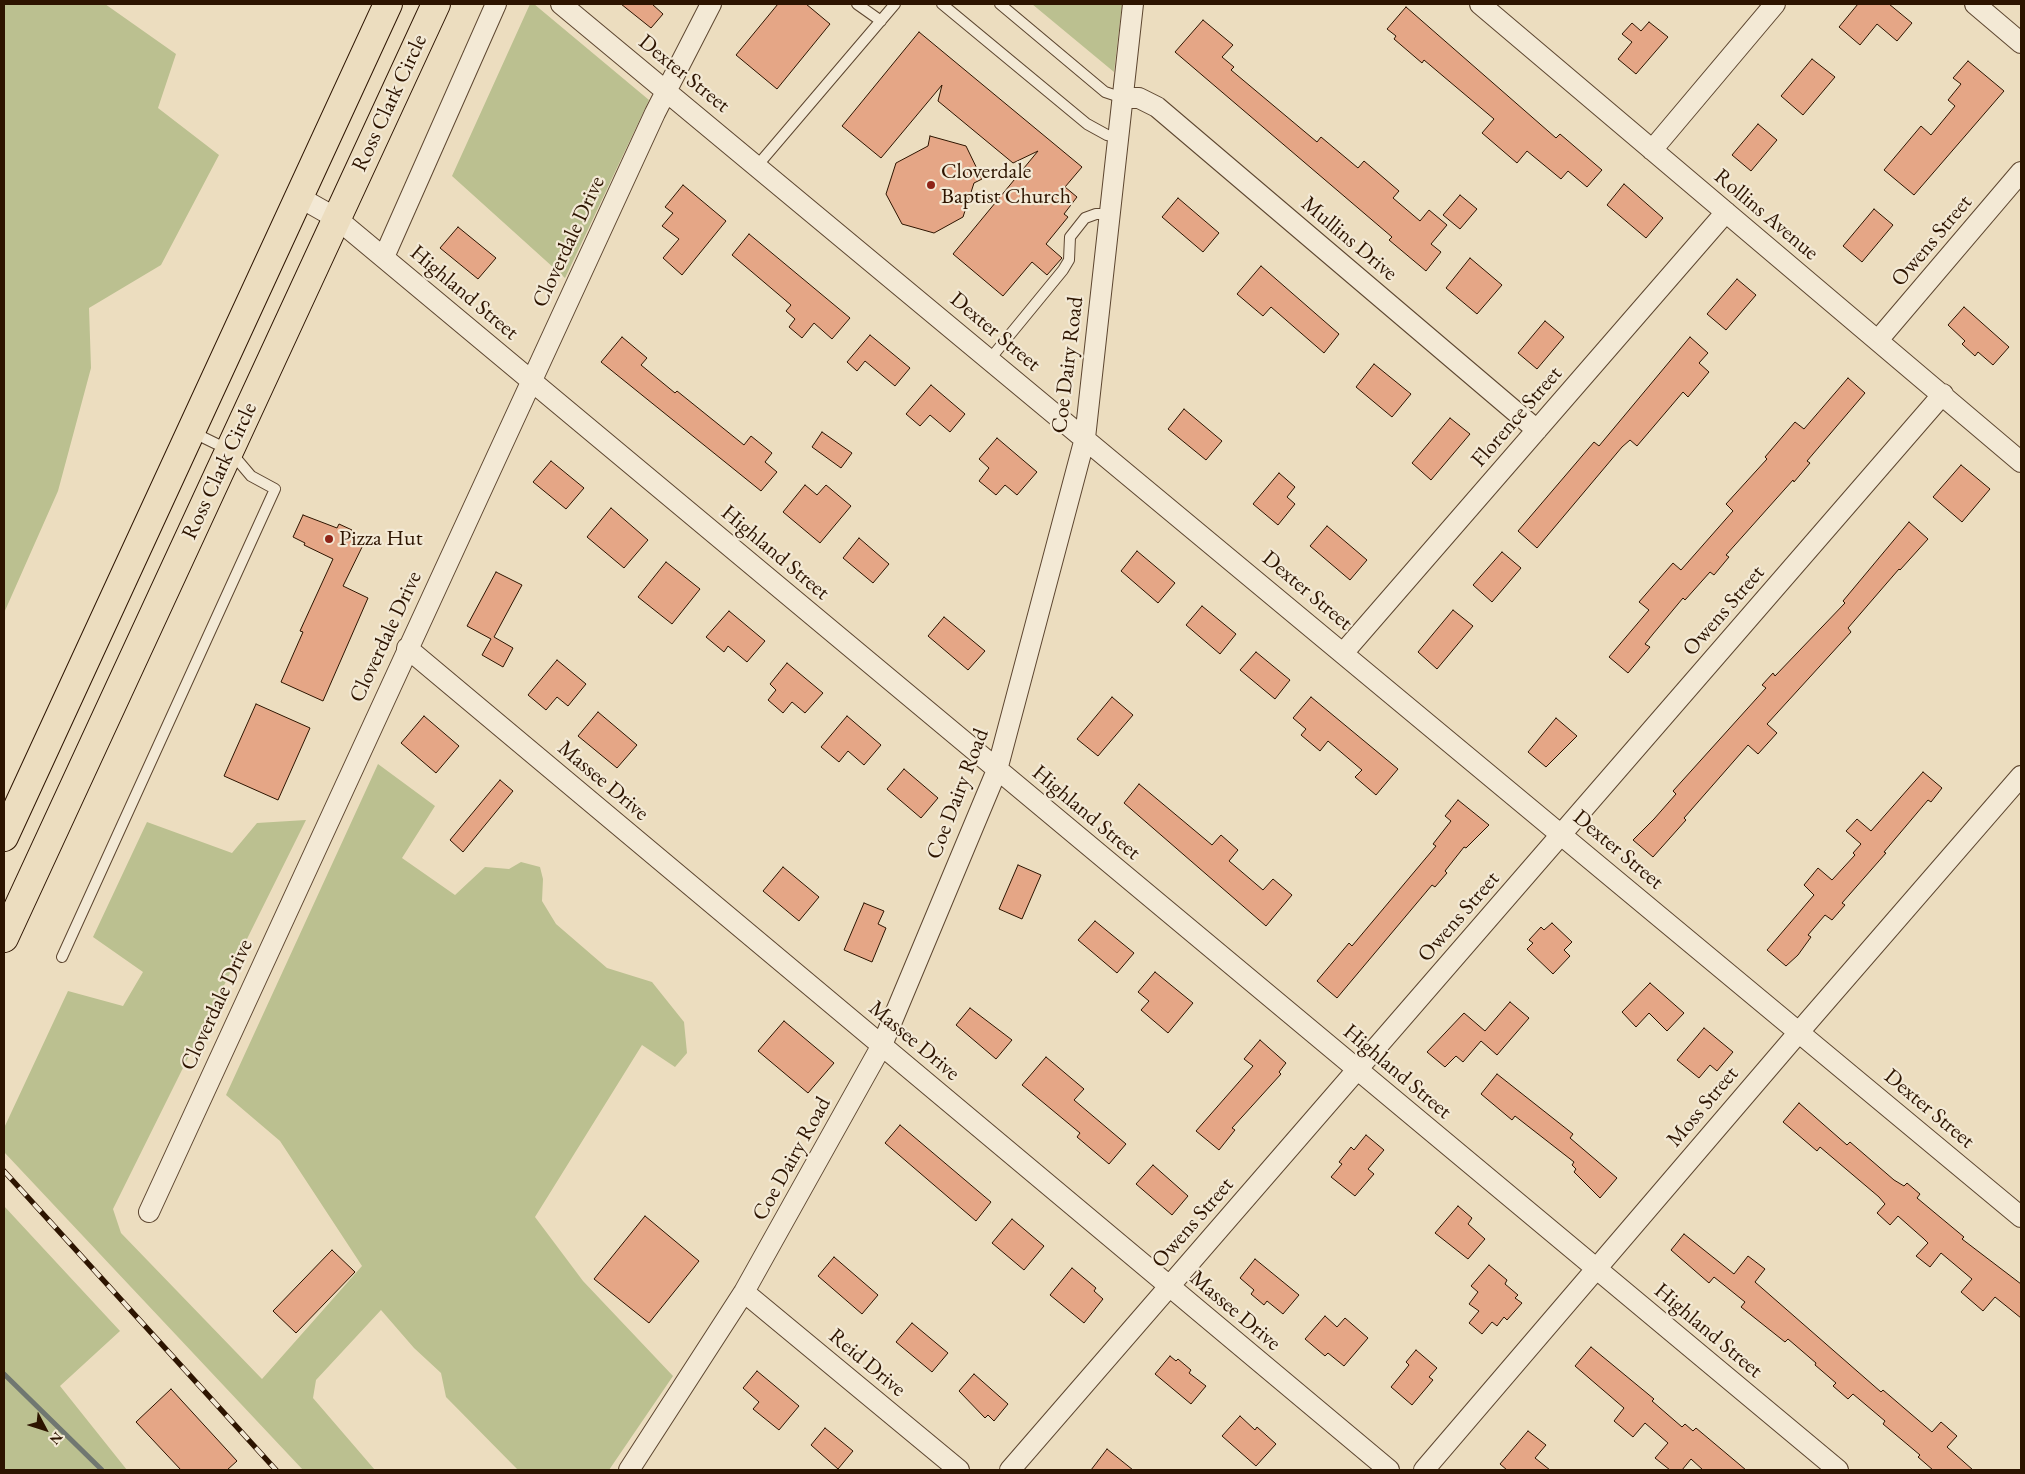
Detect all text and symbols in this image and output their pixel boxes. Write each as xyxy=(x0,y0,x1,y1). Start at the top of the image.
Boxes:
street label: Dexter Street xyxy=(633,29,735,119)
street label: Ross Clark Circle xyxy=(347,30,433,176)
place label: Cloverdale Baptist Church xyxy=(941,159,1071,210)
street label: Rollins Avenue xyxy=(1708,164,1824,266)
street label: Cloverdale Drive xyxy=(527,172,611,312)
marker: Cloverdale Baptist Church xyxy=(925,179,937,191)
street label: Owens Street xyxy=(1886,190,1978,292)
street label: Mullins Drive xyxy=(1296,191,1402,287)
street label: Highland Street xyxy=(404,240,524,346)
street label: Dexter Street xyxy=(944,287,1046,377)
street label: Coe Dairy Road xyxy=(1047,295,1089,435)
street label: Florence Street xyxy=(1466,361,1568,473)
street label: Ross Clark Circle xyxy=(177,398,263,544)
street label: Highland Street xyxy=(715,500,835,606)
place label: Pizza Hut xyxy=(339,526,423,552)
marker: Pizza Hut xyxy=(323,533,335,545)
street label: Dexter Street xyxy=(1256,546,1358,636)
street label: Owens Street xyxy=(1678,560,1770,662)
street label: Cloverdale Drive xyxy=(344,567,428,707)
street label: Coe Dairy Road xyxy=(921,725,995,863)
street label: Massee Drive xyxy=(552,735,654,827)
street label: Highland Street xyxy=(1026,760,1146,866)
street label: Dexter Street xyxy=(1567,805,1669,895)
street label: Owens Street xyxy=(1413,866,1505,968)
street label: Cloverdale Drive xyxy=(175,935,259,1075)
street label: Massee Drive xyxy=(863,995,965,1087)
street label: Highland Street xyxy=(1337,1019,1457,1125)
street label: Moss Street xyxy=(1662,1061,1744,1153)
street label: Dexter Street xyxy=(1878,1064,1980,1154)
street label: Coe Dairy Road xyxy=(747,1092,837,1226)
street label: Owens Street xyxy=(1147,1172,1239,1274)
street label: Massee Drive xyxy=(1184,1265,1286,1357)
street label: Highland Street xyxy=(1648,1278,1768,1384)
street label: Reid Drive xyxy=(823,1323,911,1403)
north arrow xyxy=(20,1404,70,1454)
text: N xyxy=(46,1429,67,1449)

